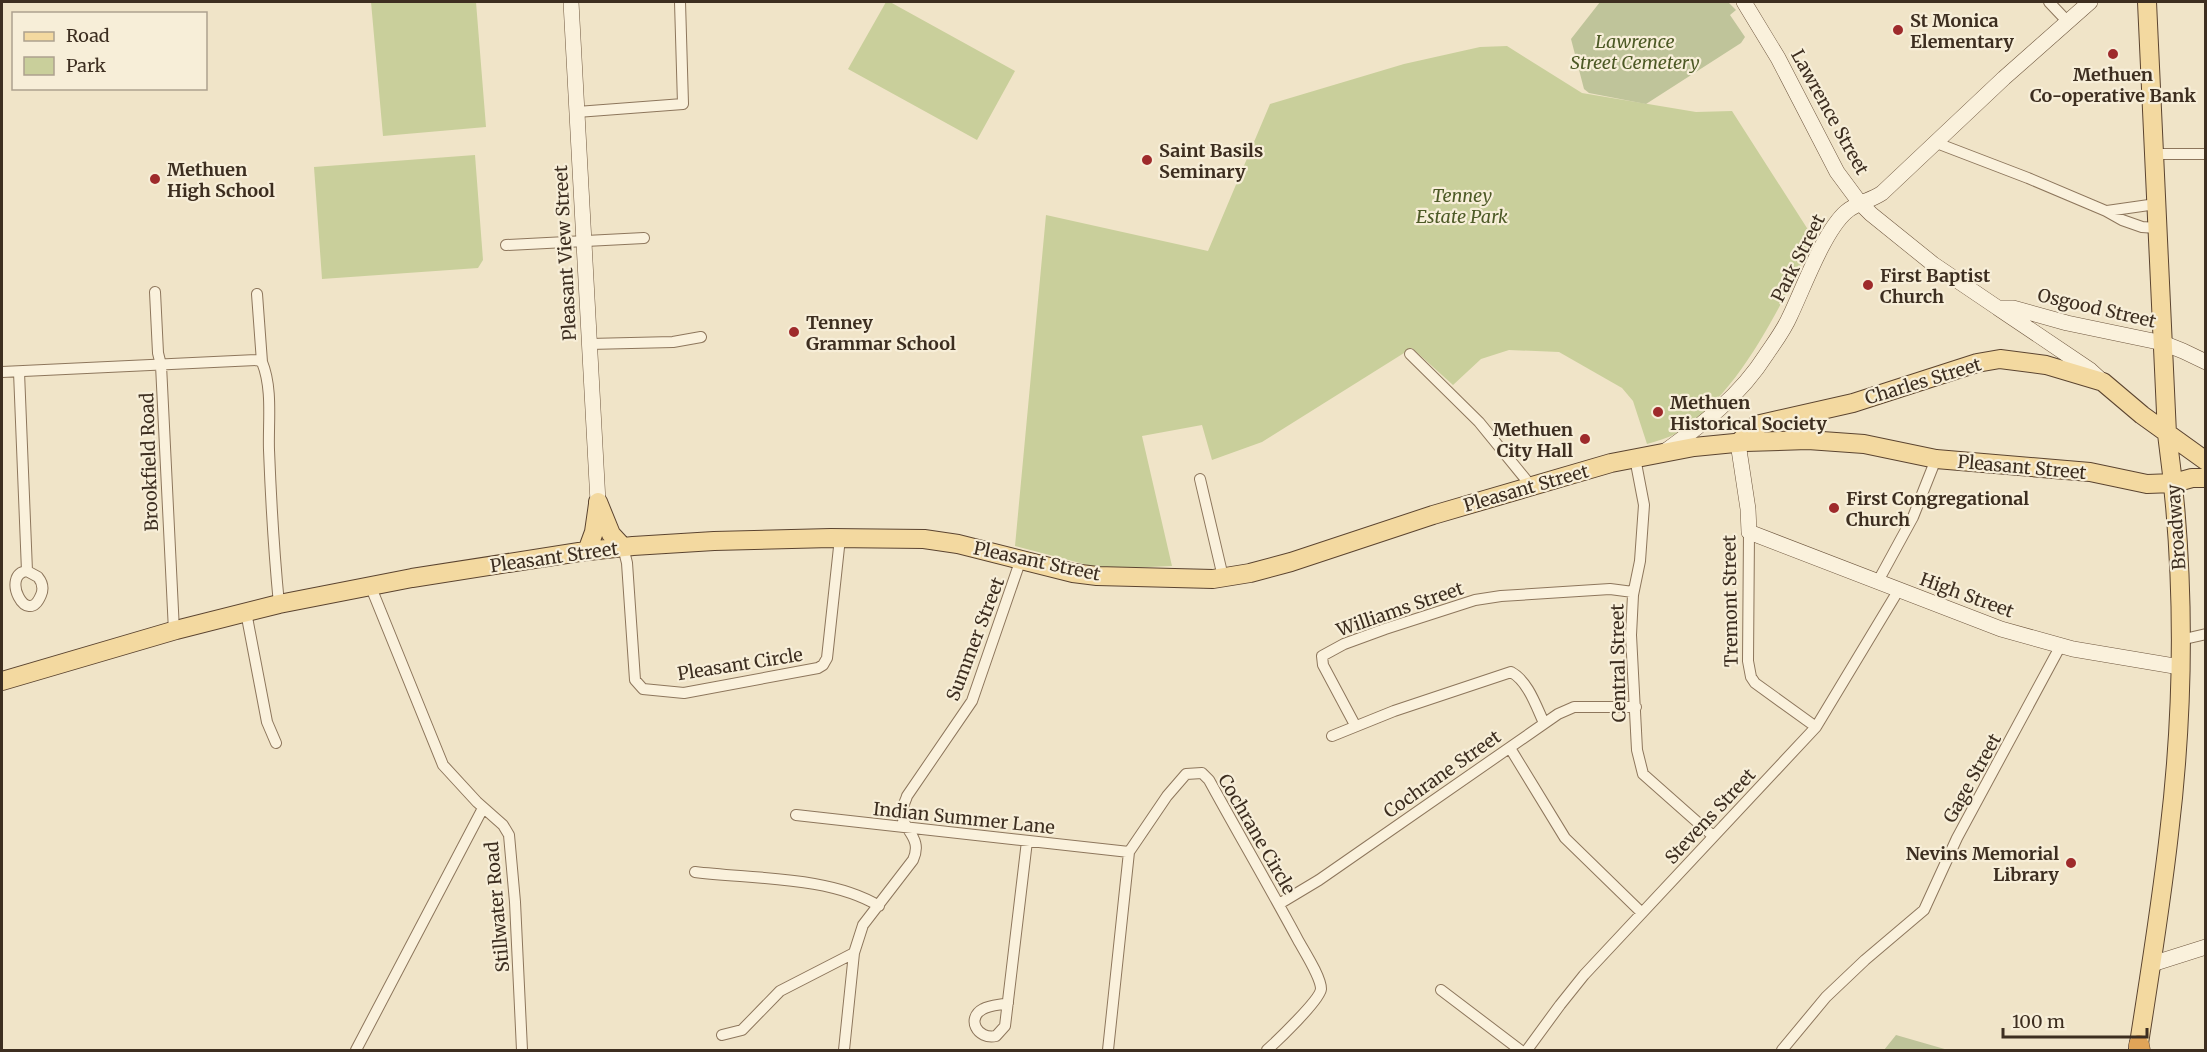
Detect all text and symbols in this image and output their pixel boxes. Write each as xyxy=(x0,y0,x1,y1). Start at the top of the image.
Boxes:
place label: St Monica Elementary xyxy=(1910,9,2014,53)
legend xyxy=(12,12,207,90)
marker: St Monica Elementary xyxy=(1891,23,1905,37)
text: Road xyxy=(66,24,110,47)
park label: Lawrence Street Cemetery xyxy=(1570,30,1700,74)
street label: Lawrence Street xyxy=(1786,45,1874,179)
marker: Methuen Co-operative Bank xyxy=(2106,47,2120,61)
text: Park xyxy=(66,54,107,77)
place label: Methuen Co-operative Bank xyxy=(2030,63,2196,107)
place label: Saint Basils Seminary xyxy=(1159,139,1263,183)
marker: Saint Basils Seminary xyxy=(1140,153,1154,167)
place label: Methuen High School xyxy=(167,158,275,202)
street label: Pleasant View Street xyxy=(549,165,581,341)
marker: Methuen High School xyxy=(148,172,162,186)
park label: Tenney Estate Park xyxy=(1416,184,1508,228)
street label: Park Street xyxy=(1766,210,1830,306)
place label: First Baptist Church xyxy=(1880,264,1991,308)
marker: First Baptist Church xyxy=(1861,278,1875,292)
street label: Osgood Street xyxy=(2035,283,2159,333)
place label: Tenney Grammar School xyxy=(806,311,956,355)
marker: Tenney Grammar School xyxy=(787,325,801,339)
street label: Charles Street xyxy=(1862,352,1984,410)
place label: Methuen Historical Society xyxy=(1670,391,1827,435)
street label: Brookfield Road xyxy=(135,392,163,532)
marker: Methuen Historical Society xyxy=(1651,405,1665,419)
place label: Methuen City Hall xyxy=(1493,418,1573,462)
marker: Methuen City Hall xyxy=(1578,432,1592,446)
street label: Pleasant Street xyxy=(1957,450,2087,484)
street label: Pleasant Street xyxy=(1461,459,1591,517)
street label: Broadway xyxy=(2161,483,2190,571)
place label: First Congregational Church xyxy=(1846,487,2029,531)
marker: First Congregational Church xyxy=(1827,501,1841,515)
street label: Tremont Street xyxy=(1717,535,1743,667)
street label: Pleasant Street xyxy=(971,536,1103,586)
street label: Pleasant Street xyxy=(488,537,620,577)
street label: High Street xyxy=(1917,567,2017,623)
street label: Summer Street xyxy=(941,574,1009,704)
street label: Williams Street xyxy=(1333,577,1466,642)
street label: Central Street xyxy=(1605,603,1631,723)
street label: Pleasant Circle xyxy=(676,643,804,685)
street label: Cochrane Street xyxy=(1379,725,1505,823)
street label: Gage Street xyxy=(1938,729,2006,827)
street label: Stevens Street xyxy=(1660,763,1760,869)
street label: Cochrane Circle xyxy=(1213,770,1301,898)
street label: Indian Summer Lane xyxy=(872,797,1056,839)
street label: Stillwater Road xyxy=(480,840,514,973)
place label: Nevins Memorial Library xyxy=(1906,842,2059,886)
marker: Nevins Memorial Library xyxy=(2064,856,2078,870)
scale bar xyxy=(2003,1001,2147,1039)
text: 100 m xyxy=(2012,1010,2065,1033)

